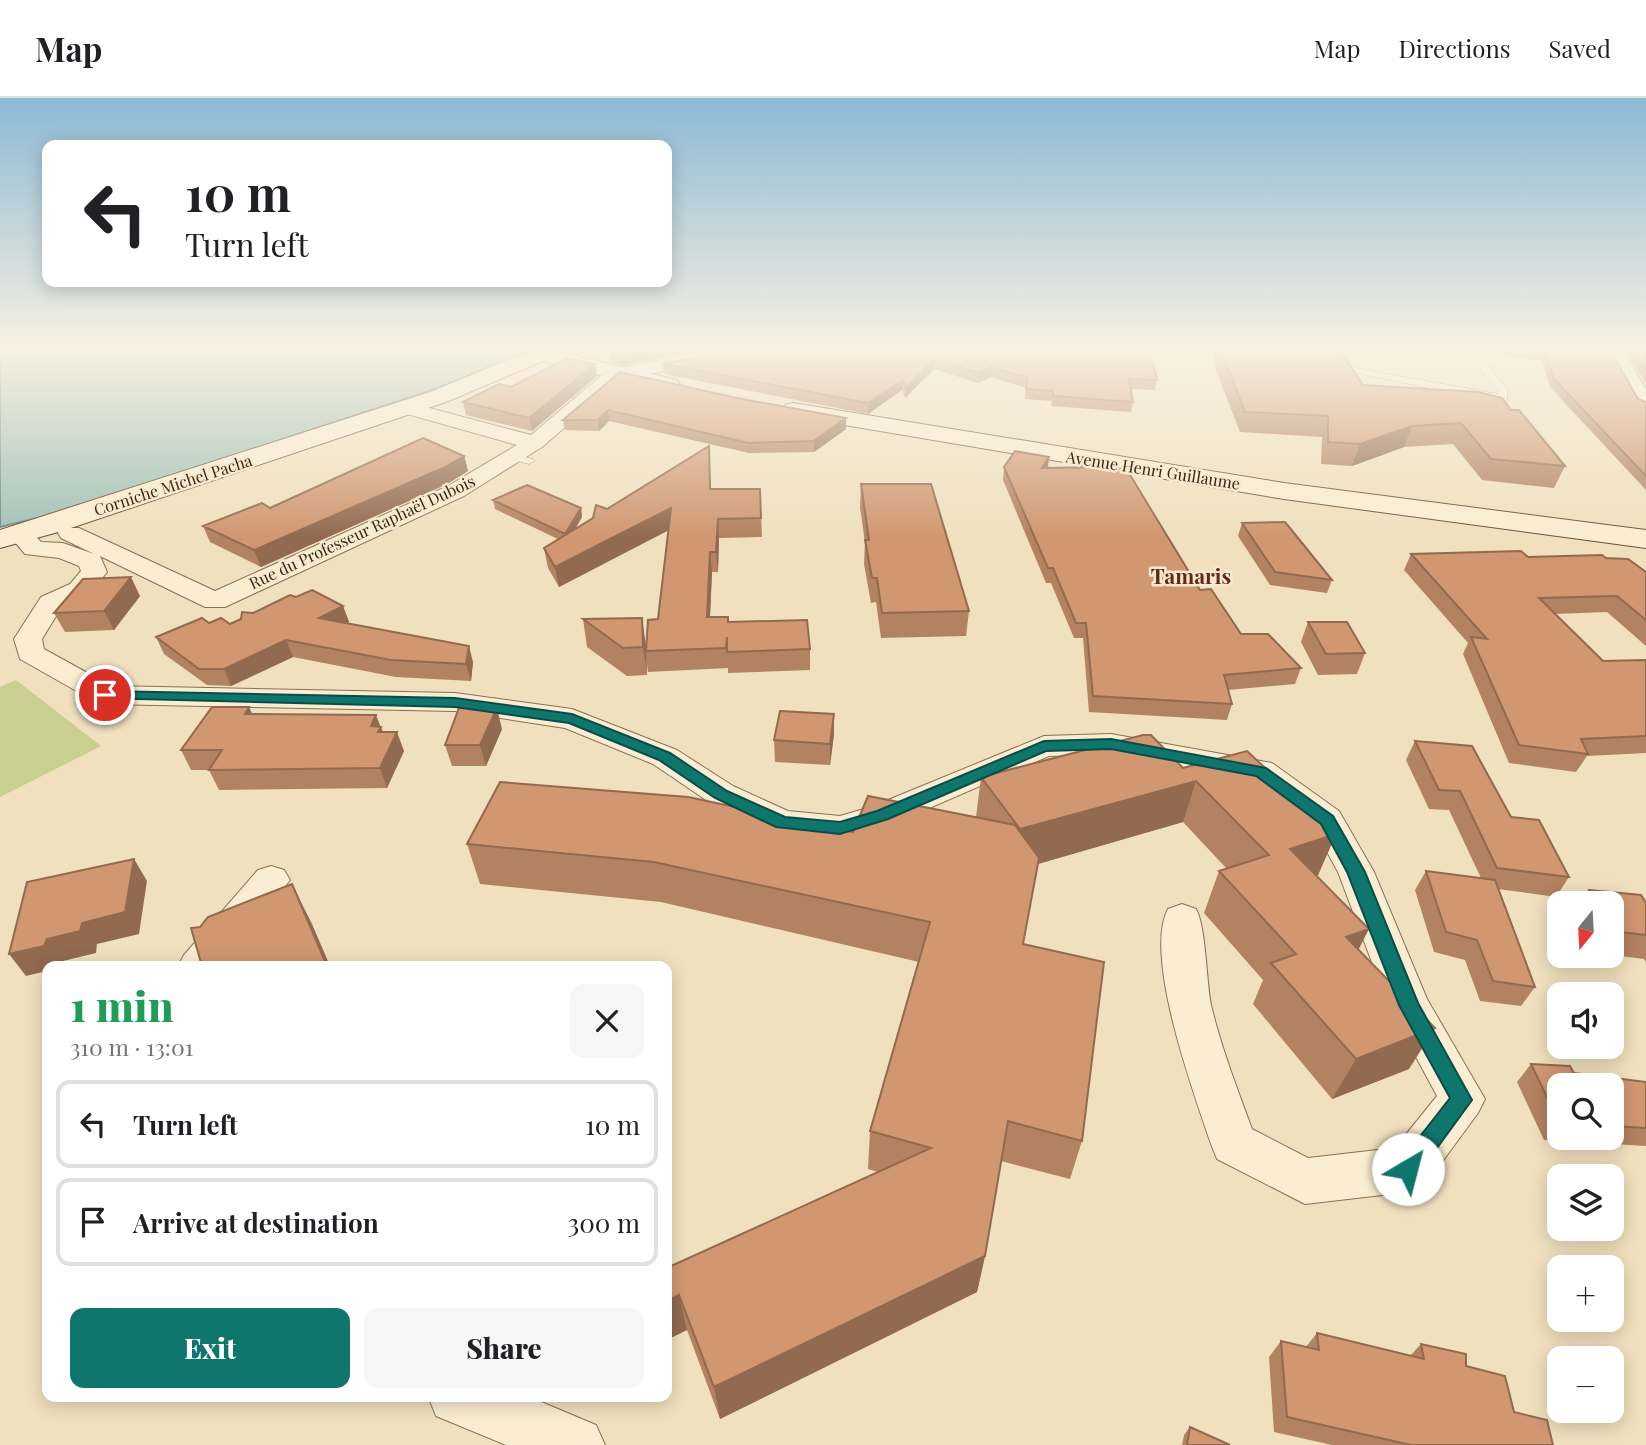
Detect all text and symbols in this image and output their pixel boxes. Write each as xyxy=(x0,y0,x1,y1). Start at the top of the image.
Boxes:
text: Map xyxy=(35,26,102,70)
text: Map xyxy=(1314,32,1360,64)
text: Directions xyxy=(1398,32,1511,64)
text: Saved xyxy=(1549,32,1611,64)
text: 10 m xyxy=(185,159,291,224)
icon: left xyxy=(70,168,161,259)
text: Turn left xyxy=(185,222,309,265)
street label: Avenue Henri Guillaume xyxy=(1064,445,1242,494)
street label: Corniche Michel Pacha xyxy=(91,449,255,520)
street label: Rue du Professeur Raphaël Dubois xyxy=(245,470,478,593)
district label: Tamaris xyxy=(1151,561,1231,589)
pin xyxy=(75,665,135,725)
icon: arrive xyxy=(86,676,124,714)
north arrow xyxy=(1547,891,1624,968)
map controls xyxy=(1547,891,1624,1423)
text: 1 min xyxy=(70,977,174,1033)
button: sound xyxy=(1547,982,1624,1059)
button: close xyxy=(570,984,644,1058)
text: 310 m · 13:01 xyxy=(70,1031,193,1062)
button: search xyxy=(1547,1073,1624,1150)
icon: left xyxy=(74,1105,112,1143)
text: Turn left xyxy=(133,1107,238,1142)
text: 10 m xyxy=(585,1107,640,1142)
position arrow xyxy=(1371,1132,1445,1206)
button: layers xyxy=(1547,1164,1624,1241)
icon: arrive xyxy=(74,1203,112,1241)
text: Arrive at destination xyxy=(133,1205,379,1240)
text: 300 m xyxy=(568,1205,640,1240)
button: + xyxy=(1547,1255,1624,1332)
button: Exit xyxy=(70,1308,350,1388)
button: Share xyxy=(364,1308,644,1388)
button: − xyxy=(1547,1346,1624,1423)

